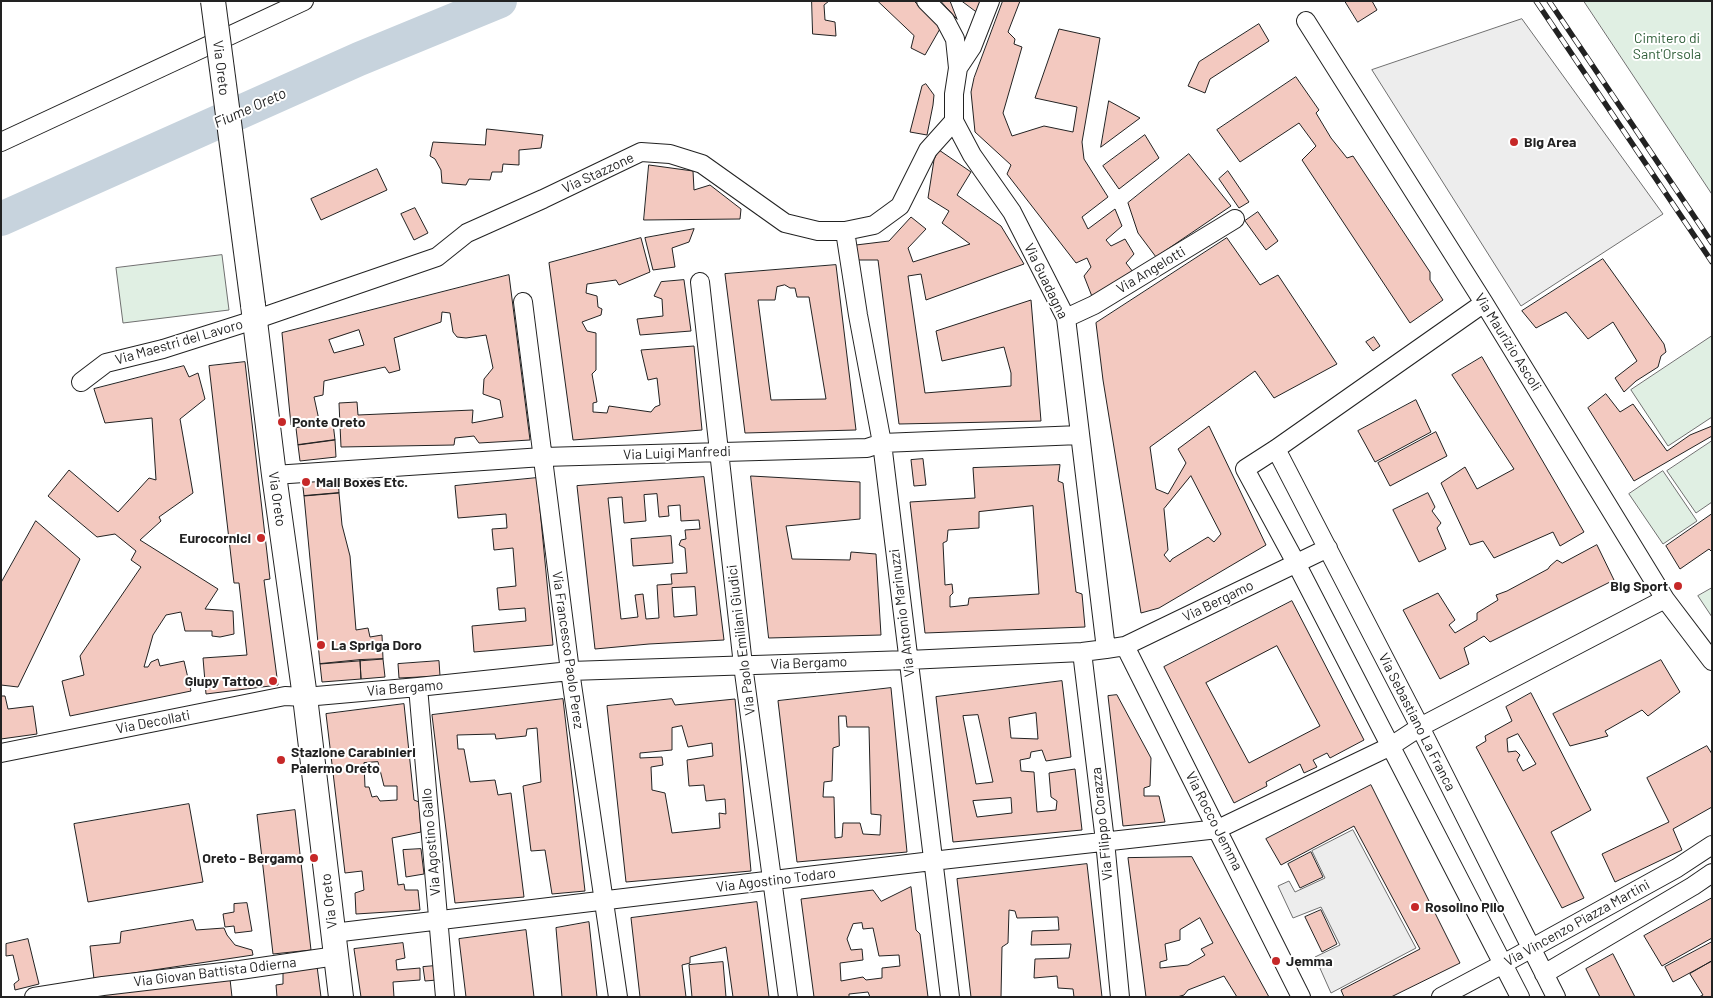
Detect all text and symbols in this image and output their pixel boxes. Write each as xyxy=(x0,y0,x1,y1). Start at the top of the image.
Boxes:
park label: Cimitero di Sant'Orsola xyxy=(1633,30,1701,62)
street label: Via Oreto xyxy=(209,39,233,97)
water label: Fiume Oreto xyxy=(211,84,289,132)
place label: Big Area xyxy=(1524,134,1576,150)
marker: Big Area xyxy=(1508,136,1520,148)
street label: Via Stazzone xyxy=(559,149,637,197)
street label: Via Guadagna xyxy=(1020,240,1072,322)
street label: Via Angelotti xyxy=(1114,243,1188,297)
street label: Via Maurizio Ascoli xyxy=(1471,290,1545,394)
street label: Via Maestri del Lavoro xyxy=(113,316,245,368)
place label: Ponte Oreto xyxy=(292,414,365,430)
marker: Ponte Oreto xyxy=(276,416,288,428)
street label: Via Luigi Manfredi xyxy=(623,443,731,463)
street label: Via Oreto xyxy=(265,470,289,528)
place label: Mail Boxes Etc. xyxy=(316,474,408,490)
marker: Mail Boxes Etc. xyxy=(300,476,312,488)
place label: Eurocornici xyxy=(179,530,251,546)
marker: Eurocornici xyxy=(255,532,267,544)
street label: Via Antonio Marinuzzi xyxy=(886,548,918,678)
street label: Via Paolo Emiliani Giudici xyxy=(723,564,759,716)
street label: Via Francesco Paolo Perez xyxy=(549,570,587,730)
street label: Via Bergamo xyxy=(1180,577,1256,625)
place label: Big Sport xyxy=(1610,578,1668,594)
marker: Big Sport xyxy=(1672,580,1684,592)
place label: La Spriga Doro xyxy=(331,637,422,653)
marker: La Spriga Doro xyxy=(315,639,327,651)
street label: Via Sebastiano La Franca xyxy=(1375,650,1459,794)
street label: Via Bergamo xyxy=(770,653,848,673)
place label: Giupy Tattoo xyxy=(185,673,263,689)
marker: Giupy Tattoo xyxy=(267,675,279,687)
street label: Via Bergamo xyxy=(366,676,444,700)
street label: Via Decollati xyxy=(115,707,191,737)
place label: Stazione Carabinieri Palermo Oreto xyxy=(291,744,416,776)
marker: Stazione Carabinieri Palermo Oreto xyxy=(275,754,287,766)
street label: Via Filippo Corazza xyxy=(1088,767,1116,881)
street label: Via Rocco Jemma xyxy=(1182,769,1246,873)
street label: Via Agostino Gallo xyxy=(418,787,444,897)
place label: Oreto - Bergamo xyxy=(202,850,304,866)
marker: Oreto - Bergamo xyxy=(308,852,320,864)
street label: Via Agostino Todaro xyxy=(715,864,837,896)
street label: Via Oreto xyxy=(317,872,341,930)
street label: Via Vincenzo Piazza Martini xyxy=(1501,876,1653,970)
place label: Rosolino Pilo xyxy=(1425,899,1504,915)
marker: Rosolino Pilo xyxy=(1409,901,1421,913)
place label: Jemma xyxy=(1286,953,1333,969)
street label: Via Giovan Battista Odierna xyxy=(133,954,297,990)
marker: Jemma xyxy=(1270,955,1282,967)

